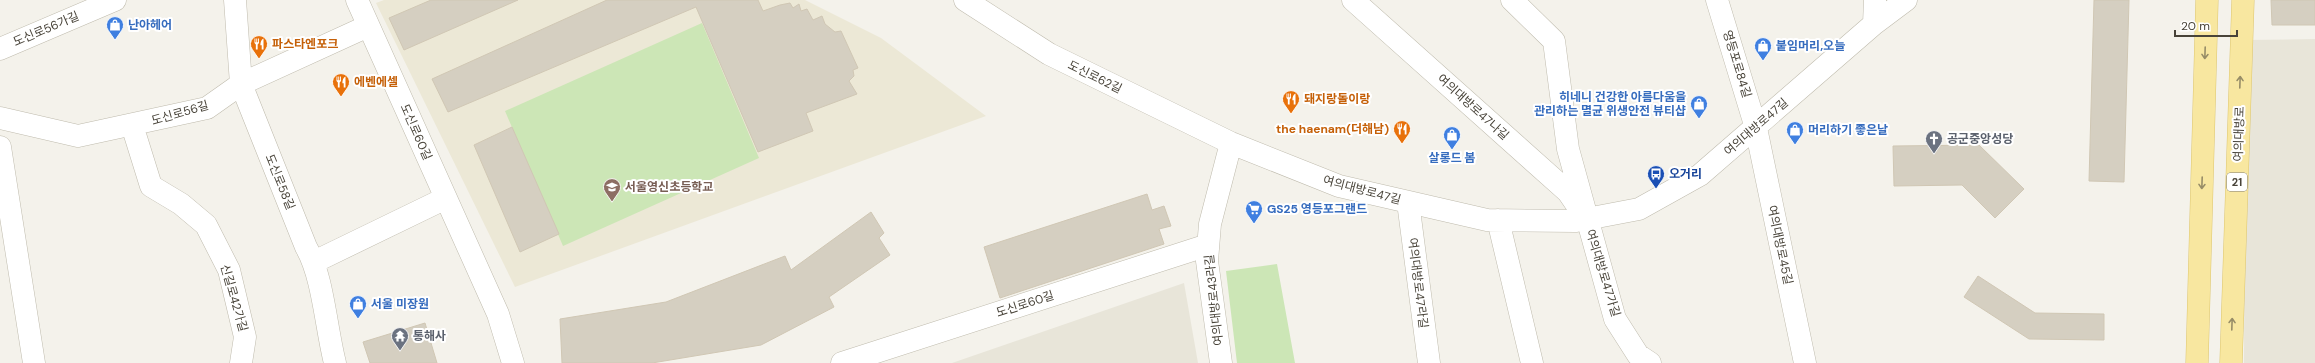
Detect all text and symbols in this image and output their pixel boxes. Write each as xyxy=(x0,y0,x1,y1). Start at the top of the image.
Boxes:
street label: 도신로56가길 xyxy=(11,8,81,50)
scale bar xyxy=(2175,12,2237,38)
shop icon: 난아헤어 xyxy=(105,15,125,40)
place label: 난아헤어 xyxy=(128,17,172,33)
text: 20 m xyxy=(2181,18,2210,34)
street label: 영등포로84길 xyxy=(1719,28,1755,100)
restaurant icon: 파스타엔포크 xyxy=(249,34,269,59)
place label: 파스타엔포크 xyxy=(272,36,338,52)
shop icon: 붙임머리,오늘 xyxy=(1753,36,1773,61)
place label: 붙임머리,오늘 xyxy=(1776,38,1845,54)
one-way arrow xyxy=(2201,46,2209,59)
street label: 도신로62길 xyxy=(1065,57,1125,97)
street label: 여의대방로47나길 xyxy=(1434,71,1512,143)
restaurant icon: 에벤에셀 xyxy=(331,72,351,97)
place label: 에벤에셀 xyxy=(354,74,398,90)
one-way arrow xyxy=(2237,76,2244,89)
restaurant icon: 돼지랑돌이랑 xyxy=(1281,89,1301,114)
place label: 히네니 건강한 아름다움을 관리하는 멸균 위생안전 뷰티샵 xyxy=(1534,89,1686,119)
place label: 돼지랑돌이랑 xyxy=(1304,91,1370,107)
shop icon: 히네니 건강한 아름다움을 관리하는 멸균 위생안전 뷰티샵 xyxy=(1689,94,1709,119)
street label: 여의대방로47길 xyxy=(1721,95,1791,159)
street label: 도신로56길 xyxy=(149,97,211,129)
street label: 도신로60길 xyxy=(397,101,435,163)
street label: 여의대방로 xyxy=(2230,106,2248,162)
restaurant icon: the haenam(더해남) xyxy=(1392,119,1412,144)
shop icon: 머리하기 좋은날 xyxy=(1785,120,1805,145)
place label: the haenam(더해남) xyxy=(1276,121,1389,137)
place label: 머리하기 좋은날 xyxy=(1808,122,1888,138)
shop icon: 살롱드 봄 xyxy=(1442,125,1462,150)
church icon: 공군중앙성당 xyxy=(1924,129,1944,154)
place label: 공군중앙성당 xyxy=(1947,131,2013,147)
place label: 살롱드 봄 xyxy=(1429,150,1475,166)
street label: 도신로58길 xyxy=(262,152,298,212)
bus stop icon: 오거리 xyxy=(1646,164,1666,189)
place label: 오거리 xyxy=(1669,166,1702,182)
street label: 여의대방로47길 xyxy=(1321,172,1403,208)
road number: 21 xyxy=(2227,173,2247,191)
one-way arrow xyxy=(2198,176,2205,189)
school or university icon: 서울영신초등학교 xyxy=(602,177,622,202)
place label: 서울영신초등학교 xyxy=(625,179,713,195)
supermarket icon: GS25 영등포그랜드 xyxy=(1244,199,1264,224)
place label: GS25 영등포그랜드 xyxy=(1267,201,1367,217)
street label: 여의대방로45길 xyxy=(1764,204,1796,286)
street label: 여의대방로47가길 xyxy=(1582,227,1624,319)
street label: 여의대방로47라길 xyxy=(1405,237,1431,329)
street label: 여의대방로43라길 xyxy=(1201,254,1227,346)
street label: 신길로42가길 xyxy=(217,262,251,334)
street label: 도신로60길 xyxy=(994,287,1056,321)
shop icon: 서울 미장원 xyxy=(348,294,368,319)
place label: 서울 미장원 xyxy=(371,296,429,312)
one-way arrow xyxy=(2228,318,2236,331)
temple icon: 통해사 xyxy=(390,326,410,351)
place label: 통해사 xyxy=(413,328,446,344)

